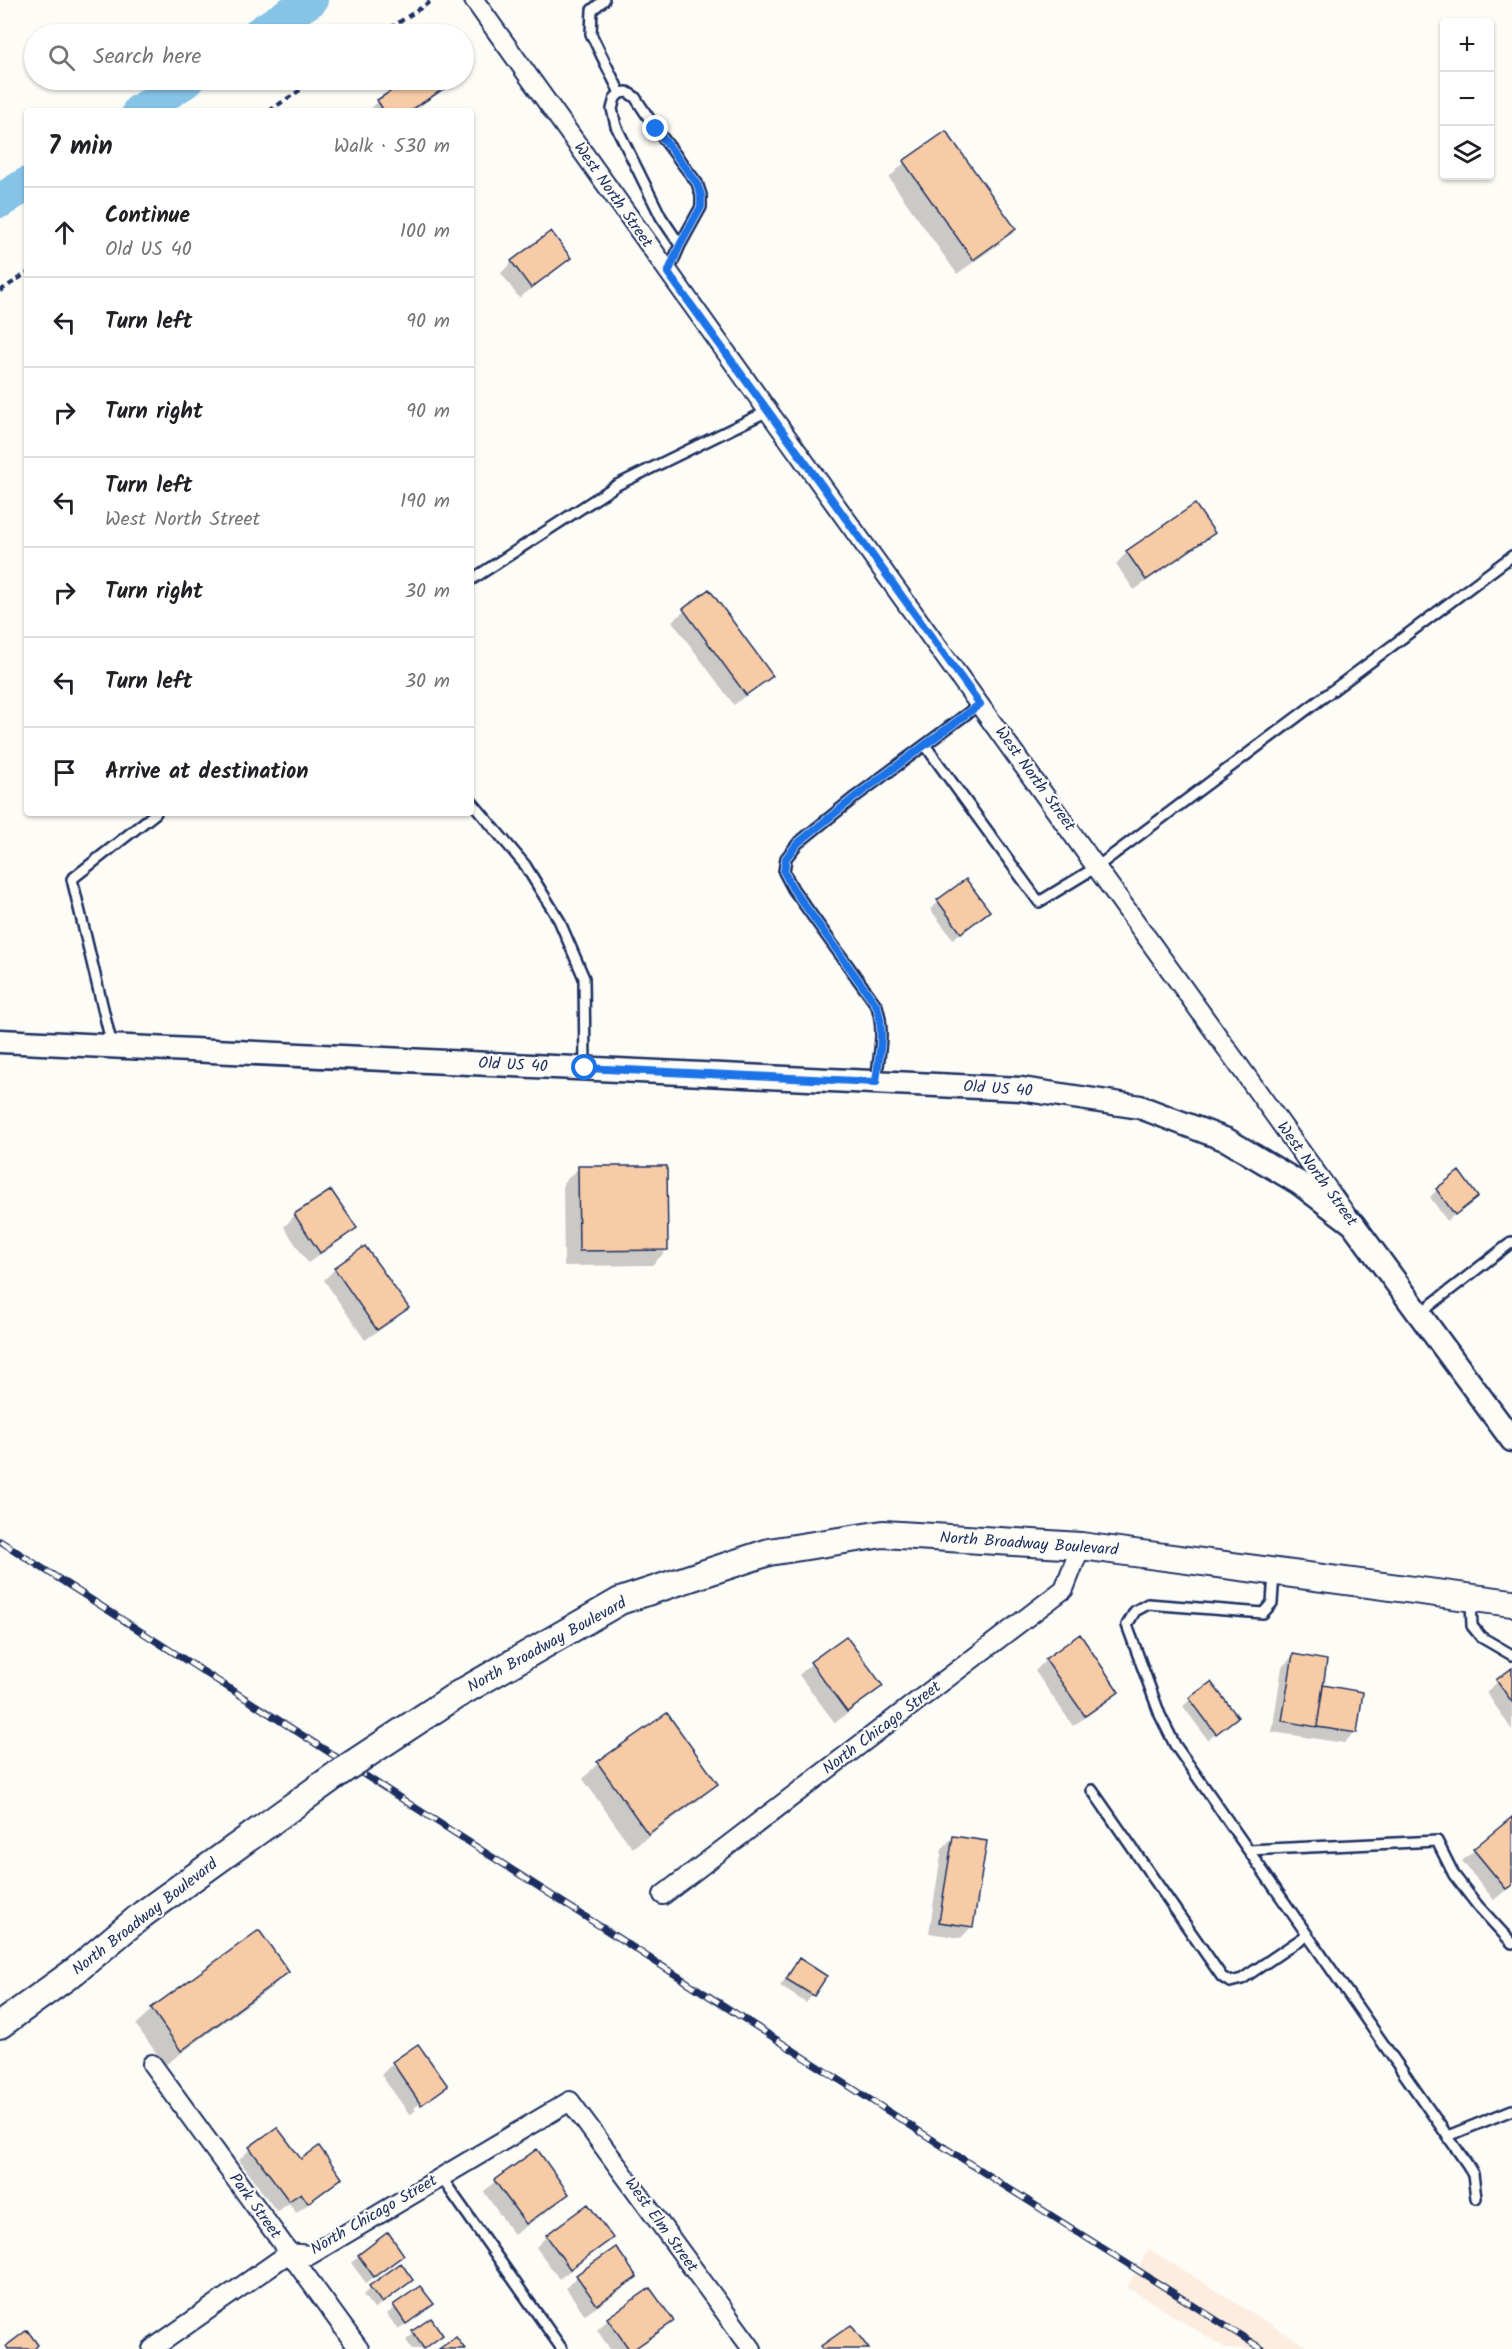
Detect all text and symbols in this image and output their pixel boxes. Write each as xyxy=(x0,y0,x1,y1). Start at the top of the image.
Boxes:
map controls xyxy=(1440,18,1494,180)
button: + xyxy=(1440,18,1494,72)
search box xyxy=(24,24,474,90)
text: Search here xyxy=(93,40,201,75)
icon: search xyxy=(45,41,78,74)
button: − xyxy=(1440,72,1494,126)
route end xyxy=(642,115,668,141)
text: 7 min xyxy=(48,126,113,168)
button: layers xyxy=(1440,126,1494,180)
text: Walk · 530 m xyxy=(334,131,450,163)
street label: West North Street xyxy=(567,137,659,254)
text: Continue xyxy=(105,199,190,234)
icon: ahead xyxy=(48,216,81,249)
text: 100 m xyxy=(400,216,450,248)
text: Old US 40 xyxy=(105,234,192,266)
text: Turn left xyxy=(105,305,192,340)
icon: left xyxy=(48,306,81,339)
text: 90 m xyxy=(406,306,450,338)
text: Turn right xyxy=(105,395,203,430)
icon: right xyxy=(48,396,81,429)
text: 90 m xyxy=(406,396,450,428)
text: Turn left xyxy=(105,469,192,504)
icon: left xyxy=(48,486,81,519)
text: 190 m xyxy=(400,486,450,518)
text: West North Street xyxy=(105,504,260,536)
text: Turn right xyxy=(105,575,203,610)
icon: right xyxy=(48,576,81,609)
text: 30 m xyxy=(405,576,450,608)
text: Turn left xyxy=(105,665,192,700)
icon: left xyxy=(48,666,81,699)
text: 30 m xyxy=(405,666,450,698)
street label: West North Street xyxy=(988,721,1082,837)
text: Arrive at destination xyxy=(105,755,308,790)
icon: arrive xyxy=(48,756,81,789)
street label: Old US 40 xyxy=(478,1051,548,1079)
route start xyxy=(571,1054,597,1080)
street label: Old US 40 xyxy=(962,1074,1034,1104)
street label: West North Street xyxy=(1270,1116,1364,1232)
street label: North Broadway Boulevard xyxy=(939,1525,1120,1563)
street label: North Broadway Boulevard xyxy=(463,1590,632,1699)
street label: North Chicago Street xyxy=(817,1675,947,1781)
street label: North Broadway Boulevard xyxy=(67,1851,224,1982)
street label: Park Street xyxy=(223,2168,288,2245)
street label: North Chicago Street xyxy=(306,2168,443,2262)
street label: West Elm Street xyxy=(618,2172,705,2278)

